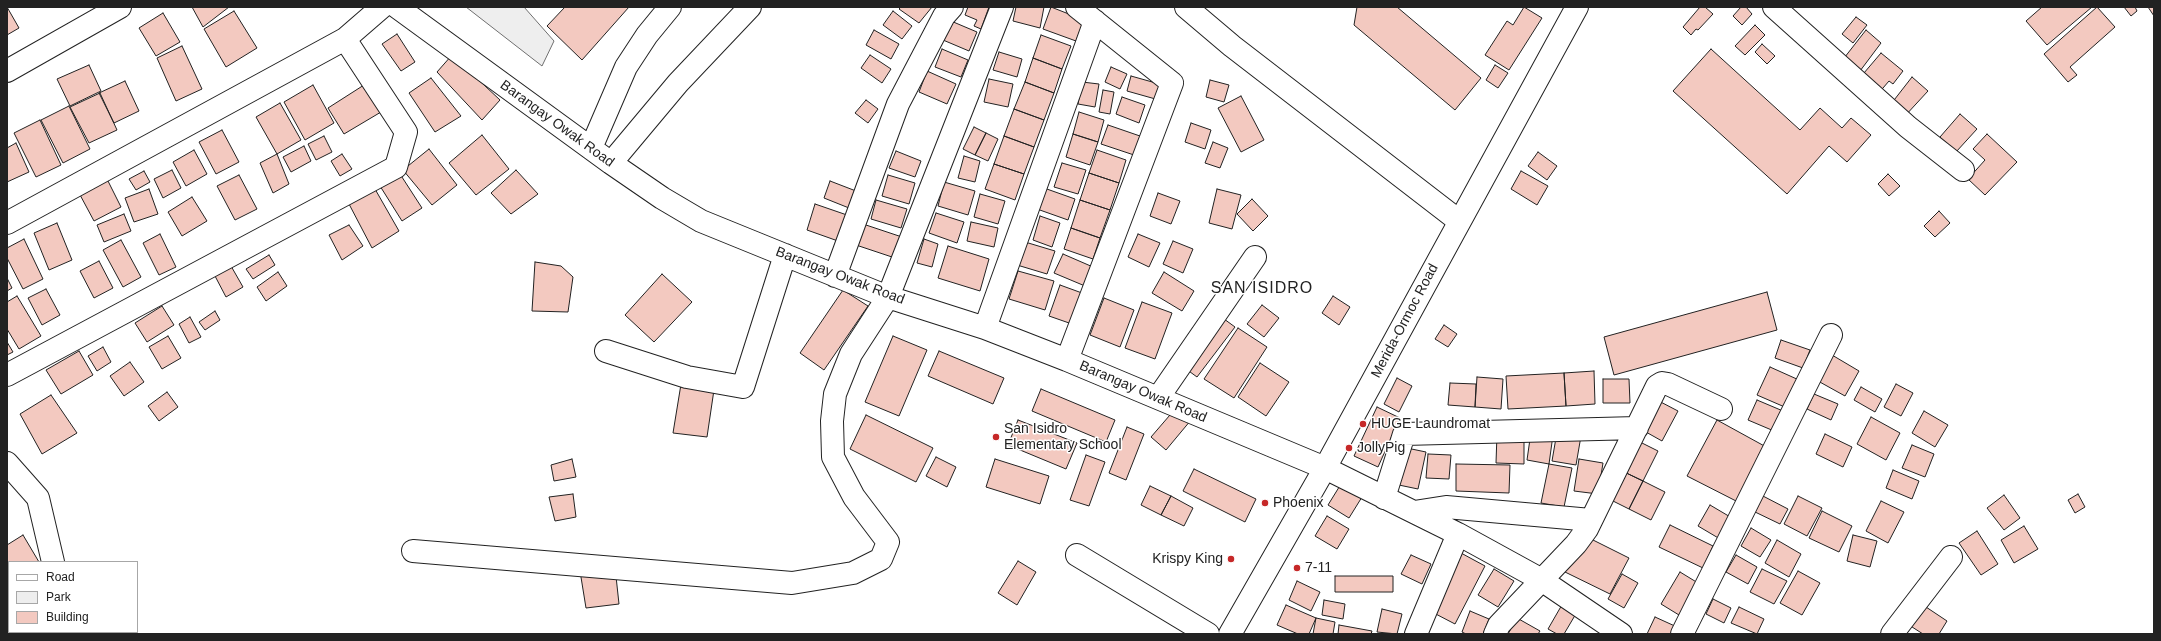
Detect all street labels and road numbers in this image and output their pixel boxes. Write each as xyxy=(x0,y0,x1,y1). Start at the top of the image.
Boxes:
street label: Barangay Owak Road xyxy=(497,77,617,171)
street label: Barangay Owak Road xyxy=(773,244,907,308)
street label: Merida-Ormoc Road xyxy=(1368,261,1442,381)
street label: Barangay Owak Road xyxy=(1077,358,1209,426)

